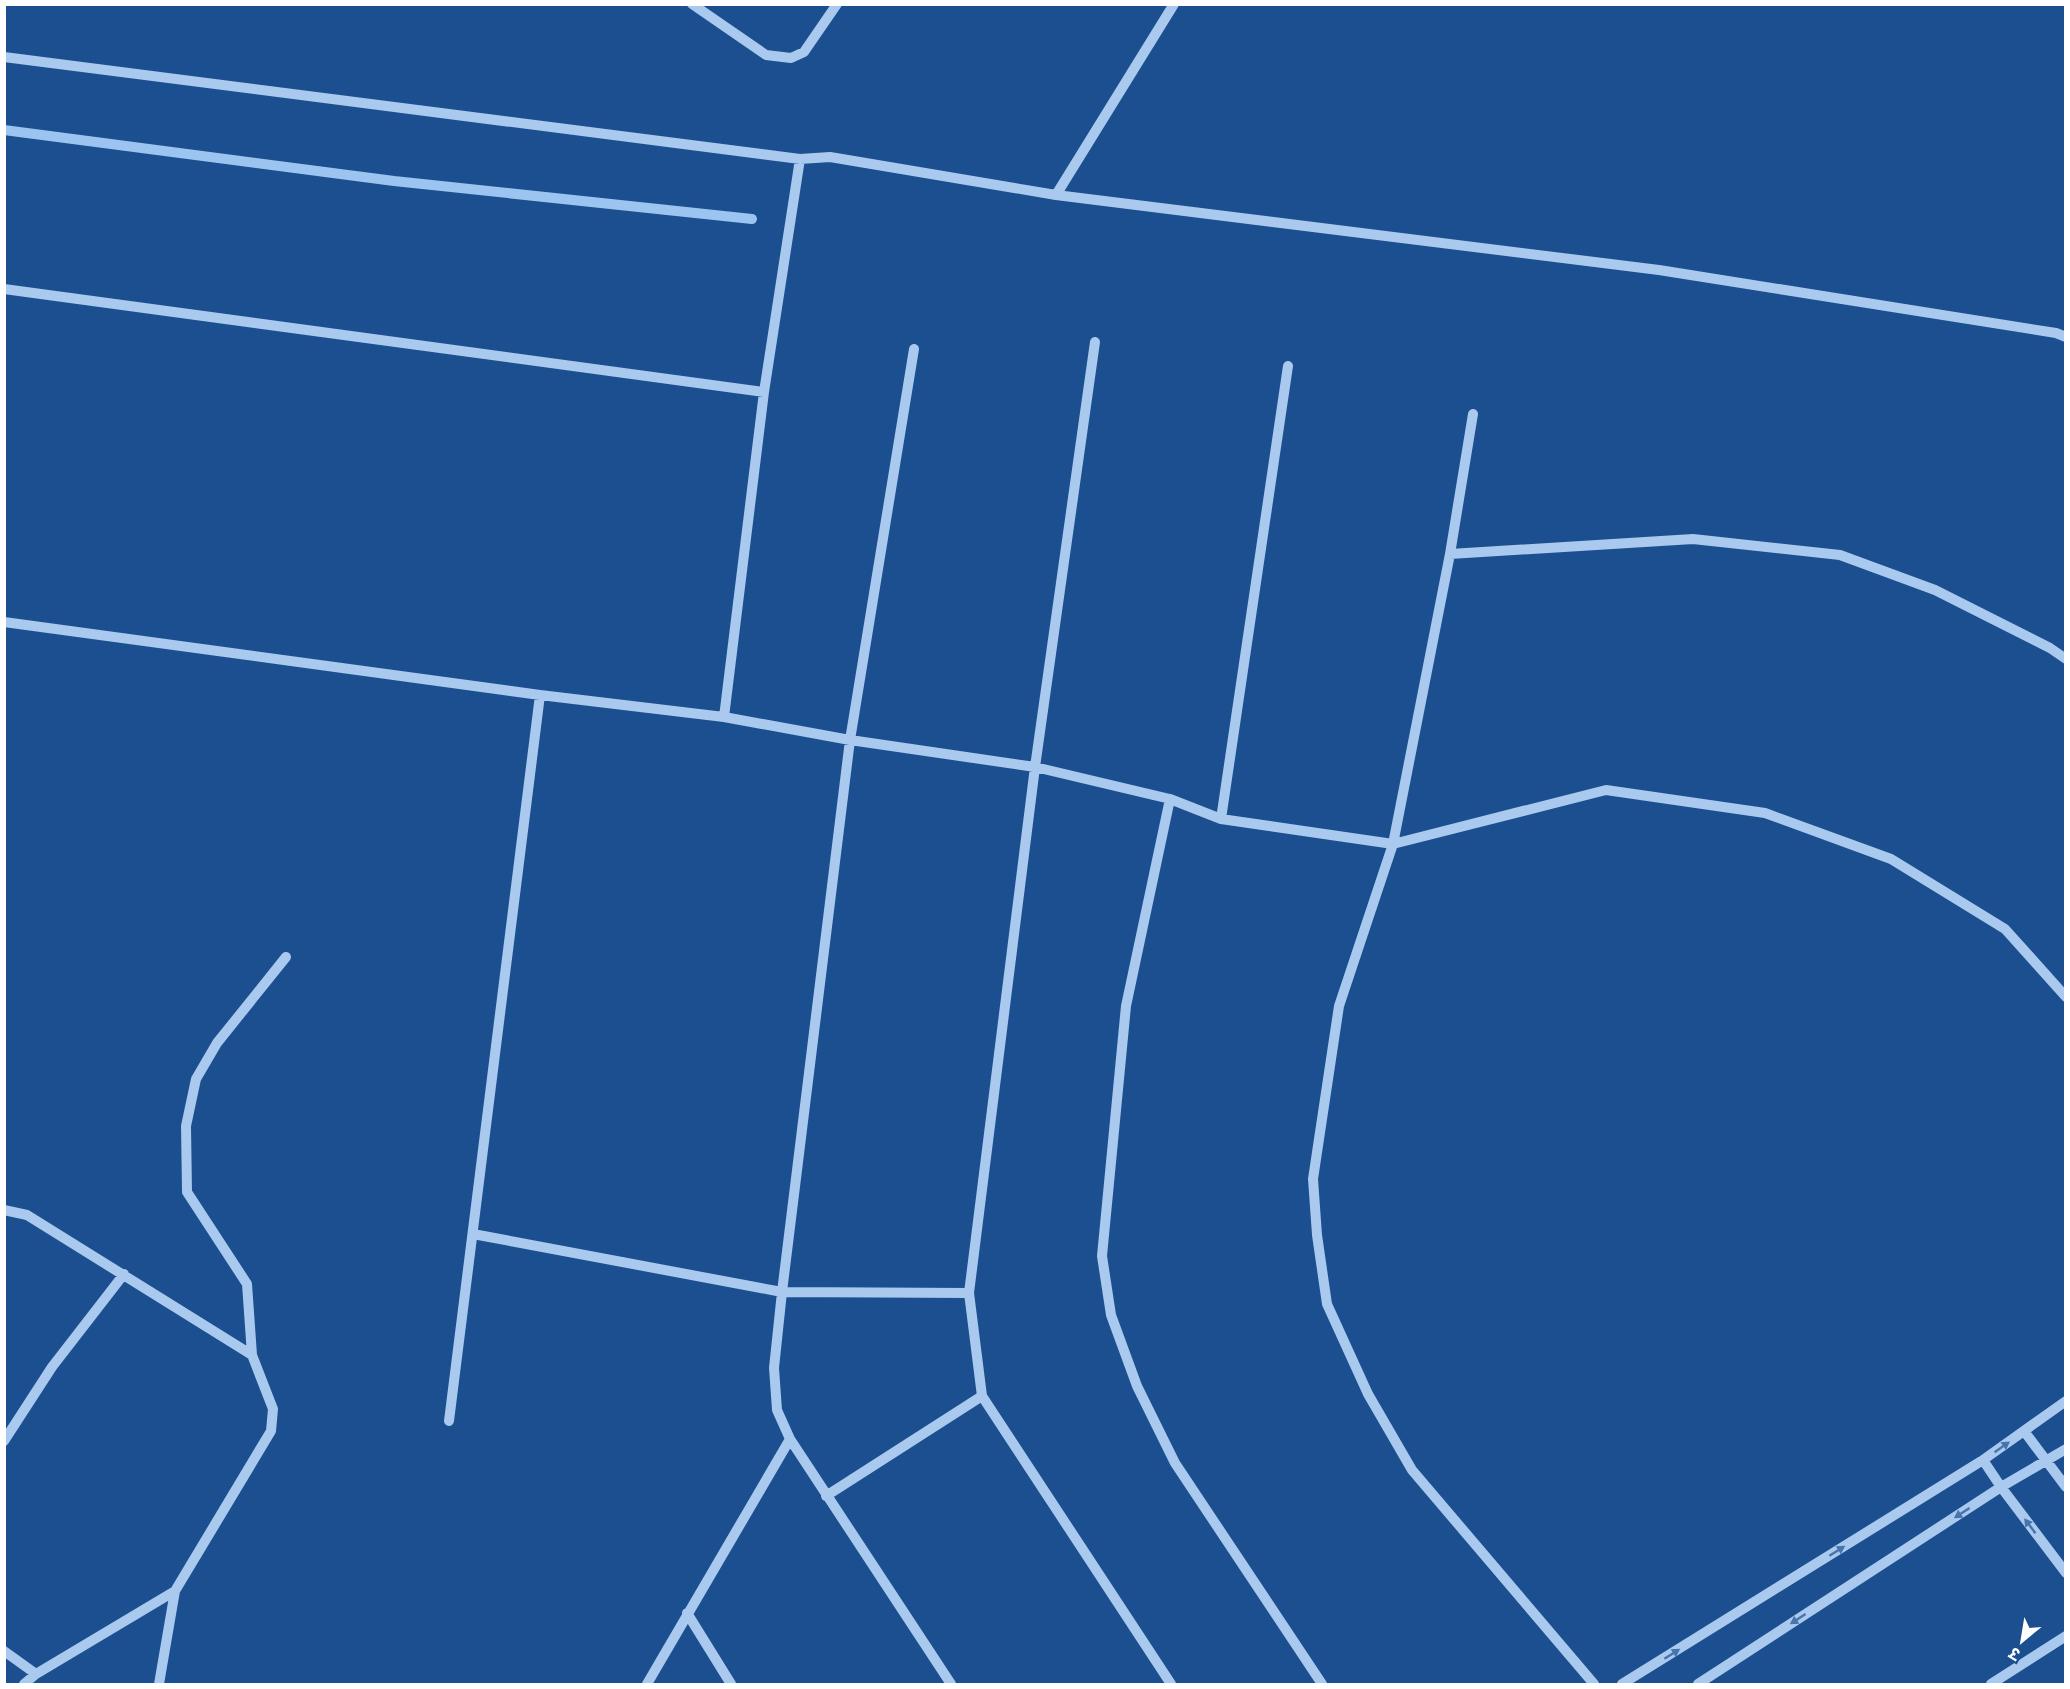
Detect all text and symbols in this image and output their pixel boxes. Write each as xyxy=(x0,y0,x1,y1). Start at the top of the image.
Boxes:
one-way arrow xyxy=(1995,1441,2010,1453)
one-way arrow xyxy=(1954,1507,1970,1518)
one-way arrow xyxy=(2024,1518,2036,1534)
one-way arrow xyxy=(1829,1545,1845,1556)
north arrow xyxy=(1992,1611,2052,1671)
one-way arrow xyxy=(1791,1613,1807,1625)
text: उ xyxy=(2004,1641,2025,1666)
one-way arrow xyxy=(1664,1648,1680,1659)

